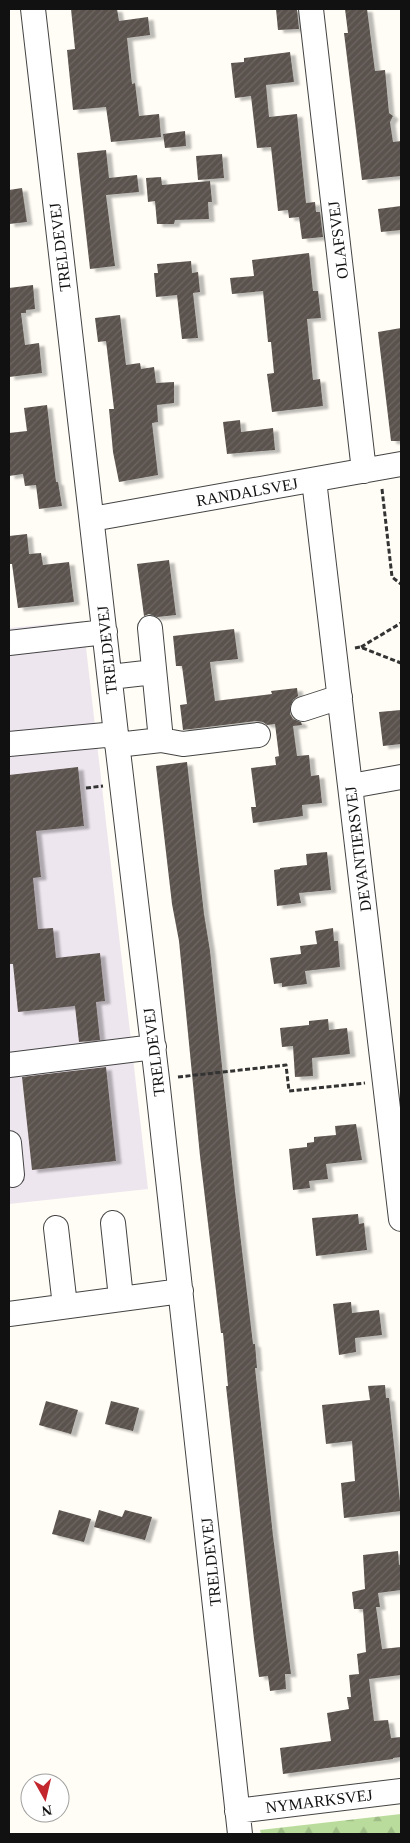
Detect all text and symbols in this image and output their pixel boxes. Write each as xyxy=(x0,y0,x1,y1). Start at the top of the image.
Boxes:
street label: OLAFSVEJ xyxy=(325,200,351,280)
street label: TRELDEVEJ xyxy=(46,202,74,292)
street label: RANDALSVEJ xyxy=(195,475,299,509)
street label: TRELDEVEJ xyxy=(94,605,120,695)
street label: DEVANTIERSVEJ xyxy=(342,785,374,913)
street label: TRELDEVEJ xyxy=(140,1007,168,1097)
street label: TRELDEVEJ xyxy=(198,1517,224,1607)
north arrow xyxy=(20,1773,70,1823)
street label: NYMARKSVEJ xyxy=(265,1786,373,1816)
text: N xyxy=(41,1802,53,1819)

